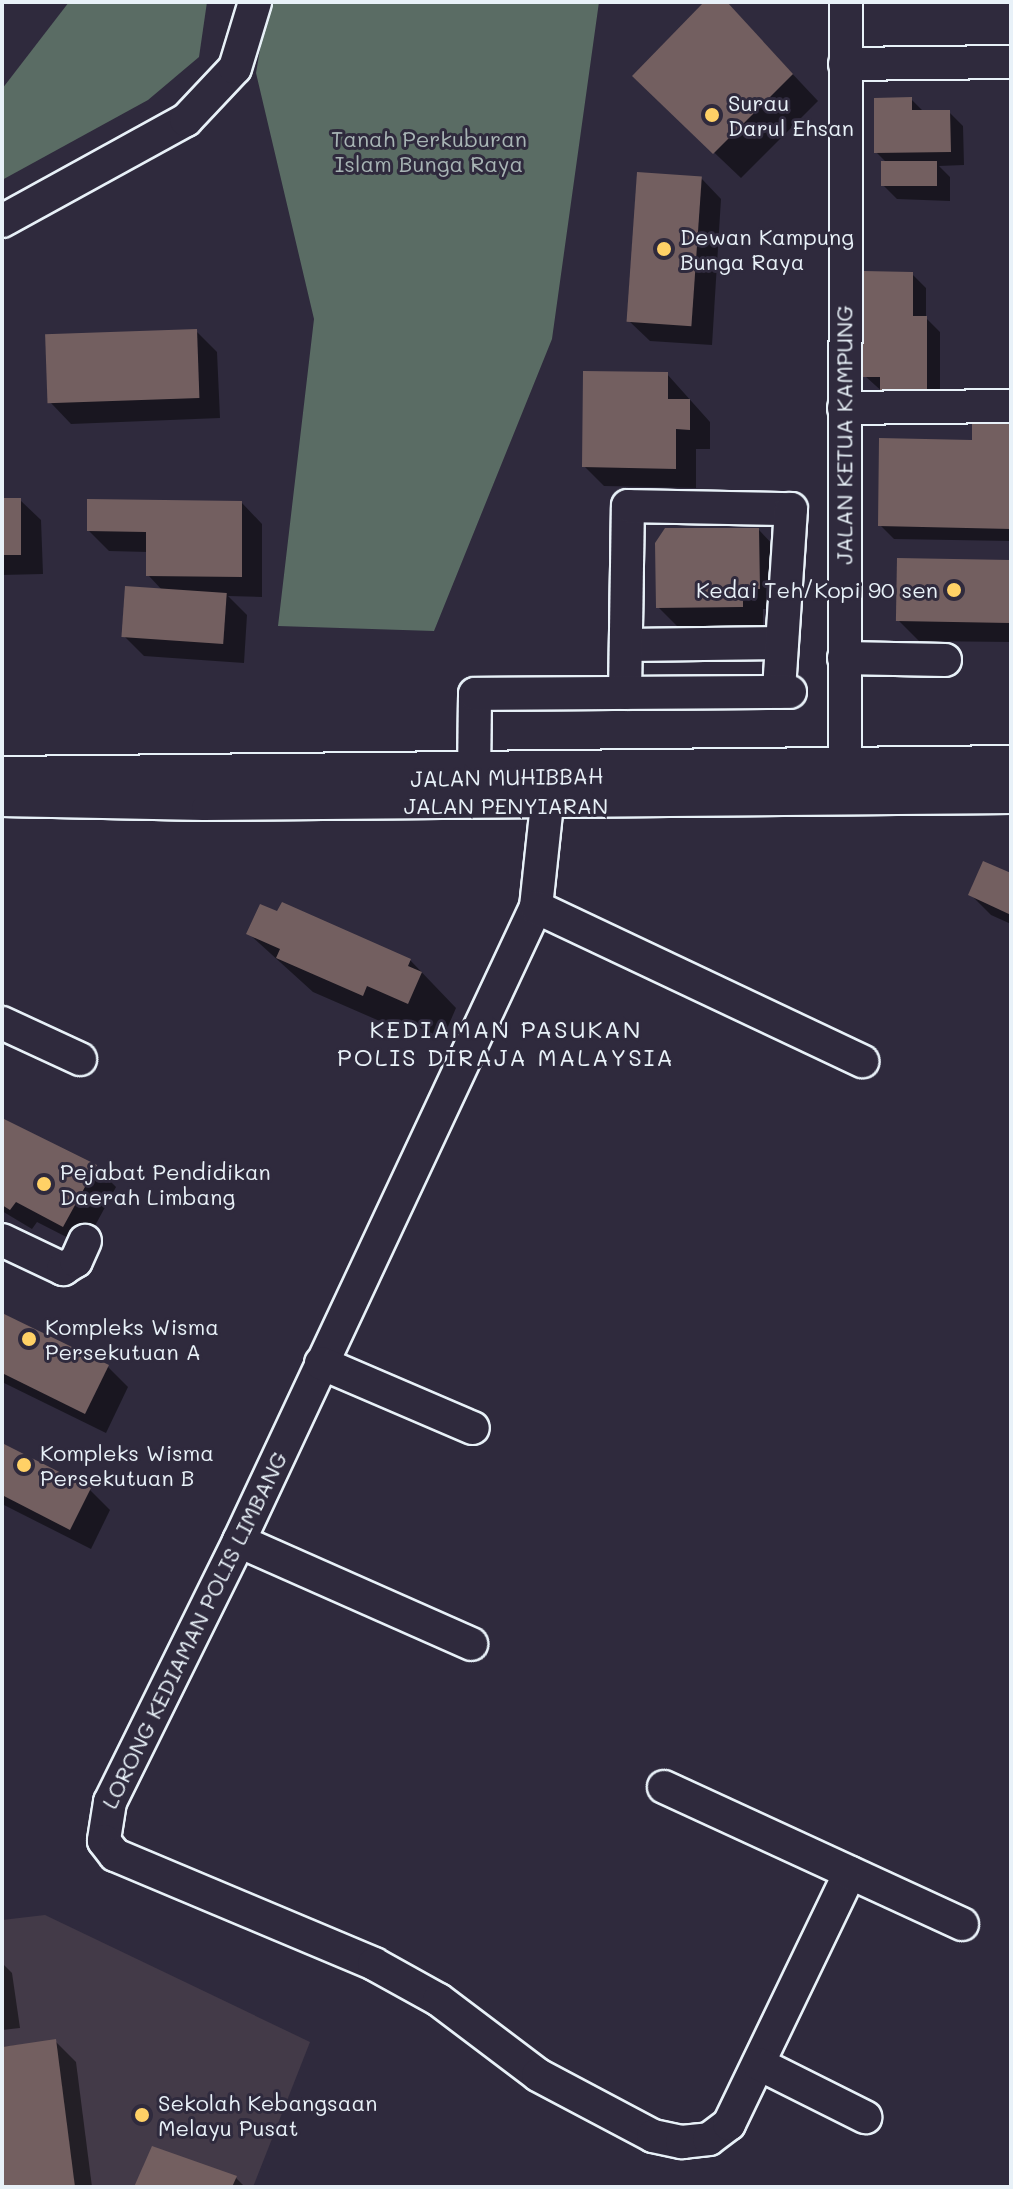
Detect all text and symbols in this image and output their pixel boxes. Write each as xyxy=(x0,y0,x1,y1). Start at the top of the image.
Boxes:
place label: Surau Darul Ehsan xyxy=(728,89,854,140)
marker: Surau Darul Ehsan xyxy=(703,106,721,124)
park label: Tanah Perkuburan Islam Bunga Raya xyxy=(331,125,527,176)
place label: Dewan Kampung Bunga Raya xyxy=(680,223,854,274)
marker: Dewan Kampung Bunga Raya xyxy=(655,240,673,258)
street label: JALAN KETUA KAMPUNG xyxy=(831,305,857,565)
place label: Kedai Teh/Kopi 90 sen xyxy=(696,577,938,603)
marker: Kedai Teh/Kopi 90 sen xyxy=(945,581,963,599)
street label: JALAN MUHIBBAH xyxy=(410,762,604,792)
street label: JALAN PENYIARAN xyxy=(404,793,608,819)
district label: KEDIAMAN PASUKAN POLIS DIRAJA MALAYSIA xyxy=(337,1015,675,1071)
place label: Pejabat Pendidikan Daerah Limbang xyxy=(60,1158,271,1210)
marker: Pejabat Pendidikan Daerah Limbang xyxy=(35,1175,53,1193)
place label: Kompleks Wisma Persekutuan A xyxy=(45,1313,219,1364)
marker: Kompleks Wisma Persekutuan A xyxy=(20,1330,38,1348)
place label: Kompleks Wisma Persekutuan B xyxy=(40,1439,214,1490)
street label: LORONG KEDIAMAN POLIS LIMBANG xyxy=(96,1447,292,1813)
marker: Kompleks Wisma Persekutuan B xyxy=(15,1456,33,1474)
place label: Sekolah Kebangsaan Melayu Pusat xyxy=(158,2089,377,2140)
marker: Sekolah Kebangsaan Melayu Pusat xyxy=(133,2106,151,2124)

